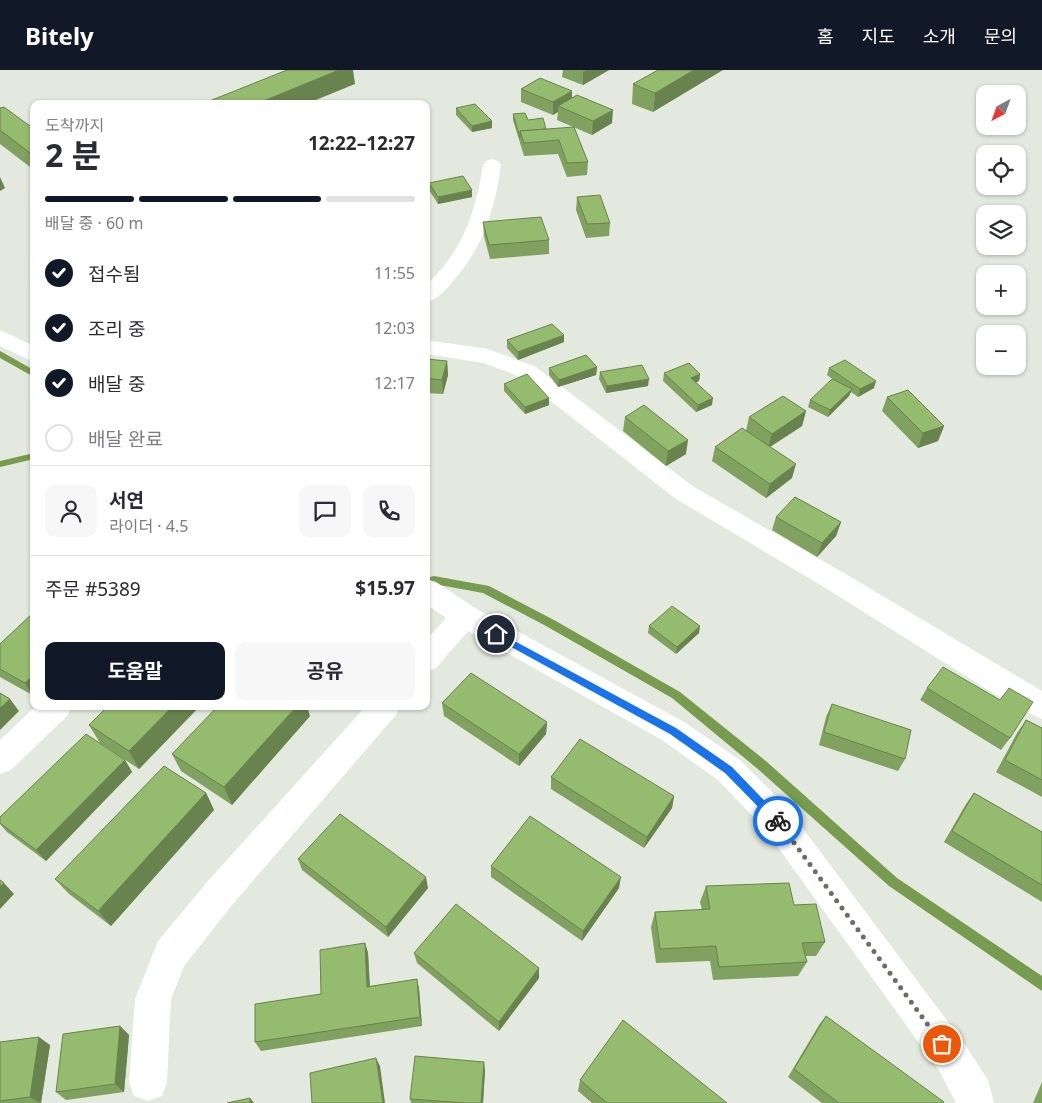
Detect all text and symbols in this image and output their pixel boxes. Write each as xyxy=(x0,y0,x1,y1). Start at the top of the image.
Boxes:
text: Bitely xyxy=(25,19,94,52)
text: 홈 xyxy=(817,24,834,48)
text: 지도 xyxy=(862,24,895,48)
text: 소개 xyxy=(923,24,956,48)
text: 문의 xyxy=(984,24,1017,48)
north arrow xyxy=(976,85,1026,135)
map controls xyxy=(976,85,1026,375)
text: 도착까지 xyxy=(45,114,104,136)
text: 12:22–12:27 xyxy=(308,130,415,156)
text: 2 분 xyxy=(45,133,101,176)
button: locate xyxy=(976,145,1026,195)
button: layers xyxy=(976,205,1026,255)
text: 배달 중 · 60 m xyxy=(45,212,143,234)
icon: check xyxy=(45,259,73,287)
text: 접수됨 xyxy=(88,261,140,287)
text: 11:55 xyxy=(374,262,415,284)
button: + xyxy=(976,265,1026,315)
icon: check xyxy=(45,314,73,342)
text: 조리 중 xyxy=(88,316,145,342)
text: 12:03 xyxy=(374,317,415,339)
button: − xyxy=(976,325,1026,375)
icon: check xyxy=(45,369,73,397)
text: 배달 중 xyxy=(88,371,145,397)
text: 12:17 xyxy=(374,372,415,394)
text: 배달 완료 xyxy=(88,426,163,452)
button: person xyxy=(45,485,97,537)
button: chat xyxy=(299,485,351,537)
button: phone xyxy=(363,485,415,537)
text: 서연 xyxy=(109,487,144,513)
text: 라이더 · 4.5 xyxy=(109,515,188,537)
text: $15.97 xyxy=(355,575,415,601)
text: 주문 #5389 xyxy=(45,576,141,602)
pin xyxy=(475,613,517,655)
icon: home xyxy=(482,620,510,648)
button: 도움말 xyxy=(45,642,225,700)
button: 공유 xyxy=(235,642,415,700)
courier xyxy=(753,796,803,846)
icon: bike xyxy=(764,807,792,835)
pin xyxy=(921,1023,963,1065)
icon: bag xyxy=(928,1030,956,1058)

